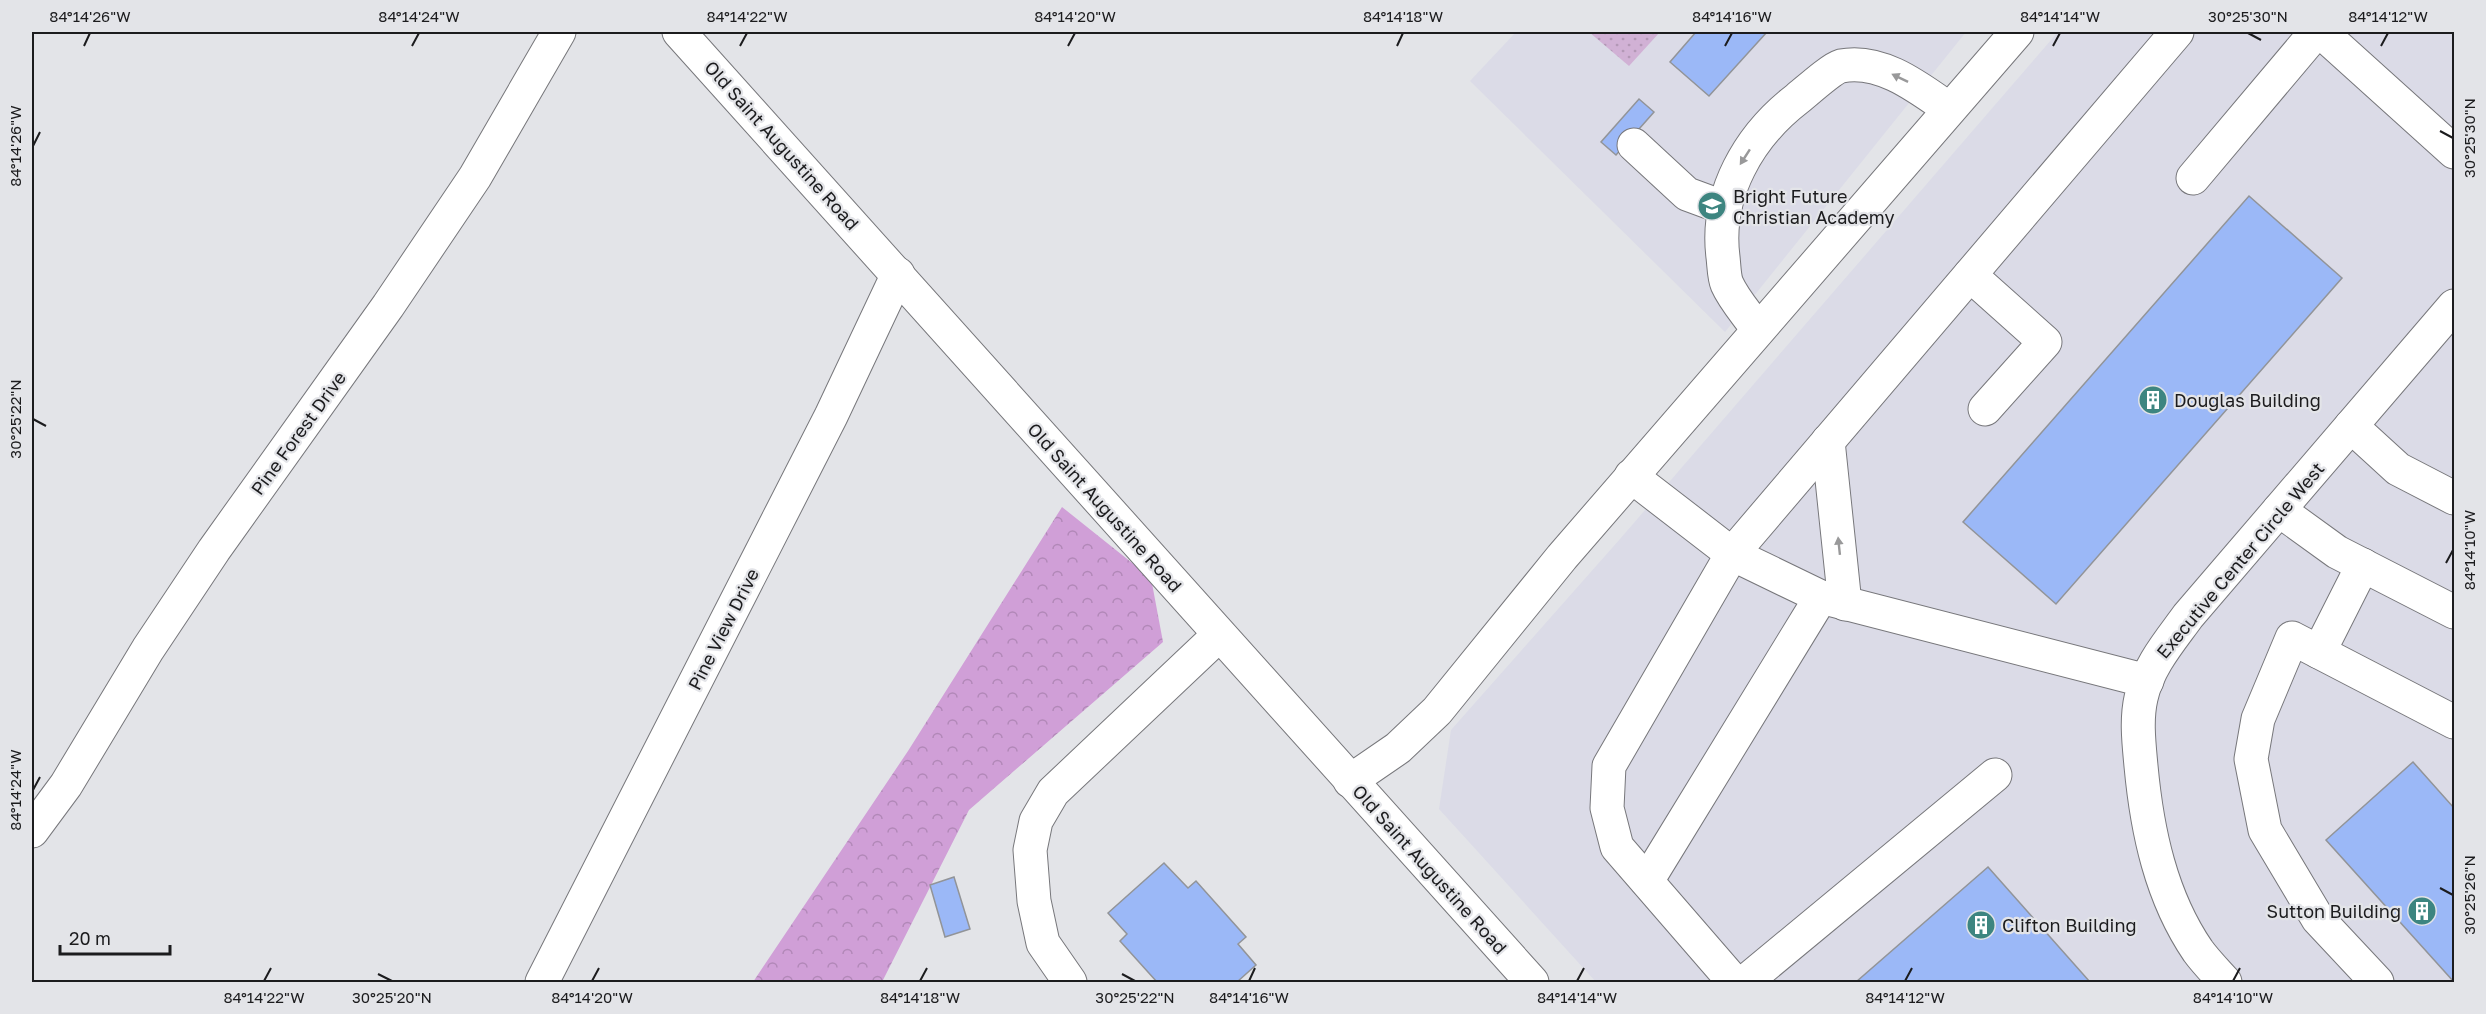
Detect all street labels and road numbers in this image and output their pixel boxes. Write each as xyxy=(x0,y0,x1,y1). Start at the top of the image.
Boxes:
street label: Old Saint Augustine Road xyxy=(700,56,864,234)
street label: Pine Forest Drive xyxy=(246,367,350,499)
street label: Old Saint Augustine Road xyxy=(1023,418,1187,596)
street label: Executive Center Circle West xyxy=(2152,458,2328,662)
street label: Pine View Drive xyxy=(683,565,763,693)
street label: Old Saint Augustine Road xyxy=(1348,780,1512,958)

